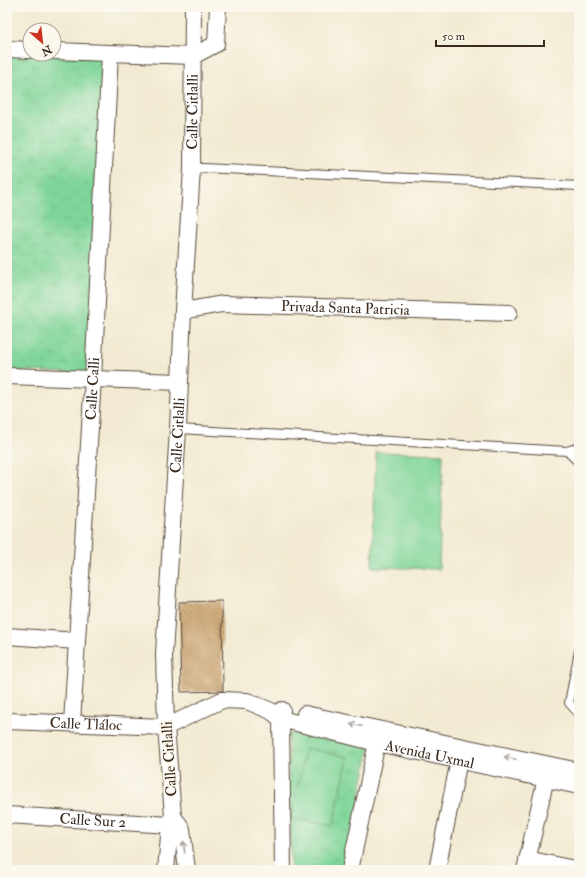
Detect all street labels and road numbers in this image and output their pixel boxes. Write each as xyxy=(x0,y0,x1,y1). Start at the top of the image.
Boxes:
street label: Calle Citlalli xyxy=(183,74,203,150)
street label: Privada Santa Patricia xyxy=(280,297,411,320)
street label: Calle Calli xyxy=(81,357,104,421)
street label: Calle Citlalli xyxy=(166,397,189,474)
street label: Calle Tláloc xyxy=(49,714,122,735)
street label: Calle Citlalli xyxy=(157,721,182,797)
street label: Avenida Uxmal xyxy=(382,736,476,773)
street label: Calle Sur 2 xyxy=(59,809,127,832)

